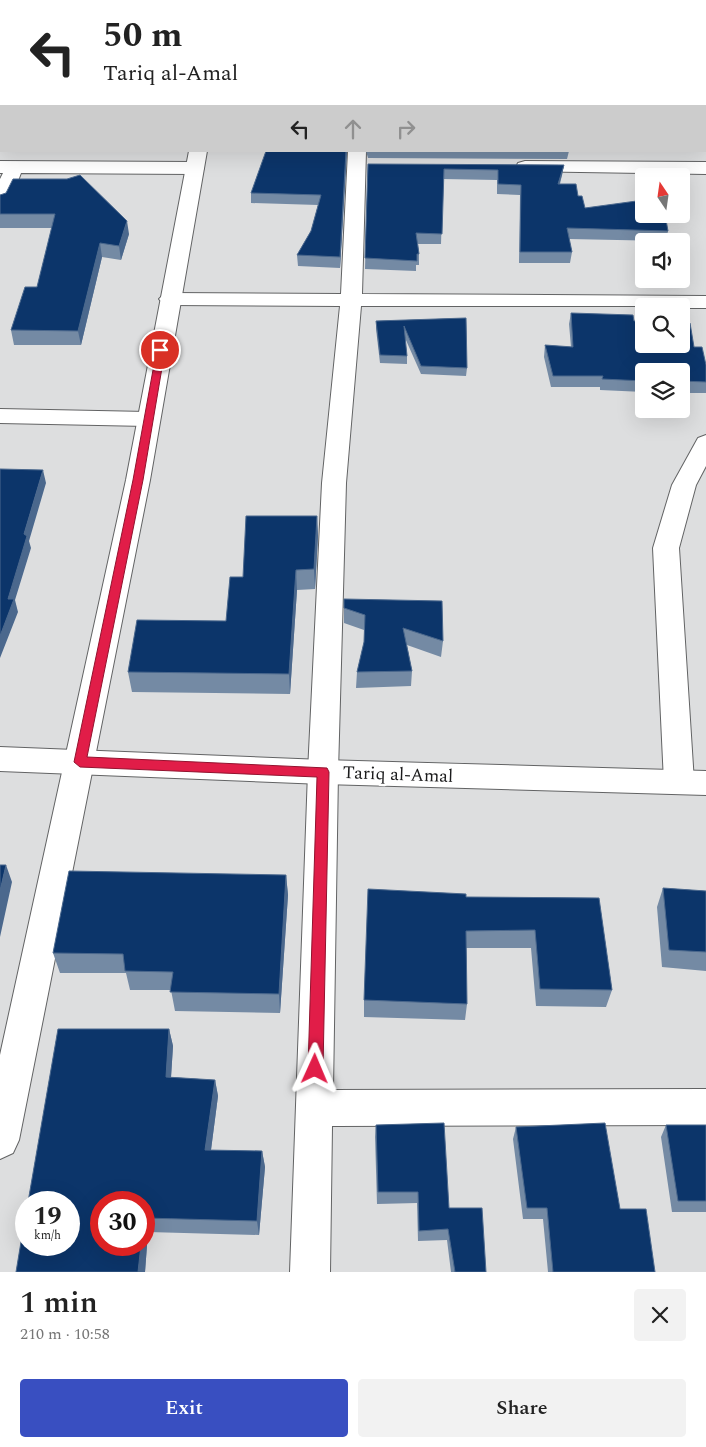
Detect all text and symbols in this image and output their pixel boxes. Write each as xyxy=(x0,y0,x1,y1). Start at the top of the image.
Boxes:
text: 50 m xyxy=(103,9,183,62)
icon: left xyxy=(20,20,85,85)
text: Tariq al-Amal xyxy=(103,57,238,90)
icon: left xyxy=(286,115,314,143)
icon: ahead xyxy=(339,115,367,143)
icon: right xyxy=(392,115,420,143)
north arrow xyxy=(635,168,690,222)
map controls xyxy=(635,168,690,418)
button: sound xyxy=(635,233,690,288)
button: search xyxy=(635,298,690,353)
pin xyxy=(139,329,181,371)
icon: arrive xyxy=(146,336,174,364)
button: layers xyxy=(635,363,690,418)
street label: Tariq al-Amal xyxy=(342,759,454,790)
position arrow xyxy=(288,1042,340,1094)
speed limit sign: 30 xyxy=(90,1191,155,1256)
text: 19 xyxy=(33,1198,62,1236)
text: km/h xyxy=(34,1226,61,1245)
text: 1 min xyxy=(20,1280,98,1326)
button: close xyxy=(634,1289,686,1341)
text: 210 m · 10:58 xyxy=(20,1322,110,1346)
button: Exit xyxy=(20,1379,348,1437)
button: Share xyxy=(358,1379,686,1437)

